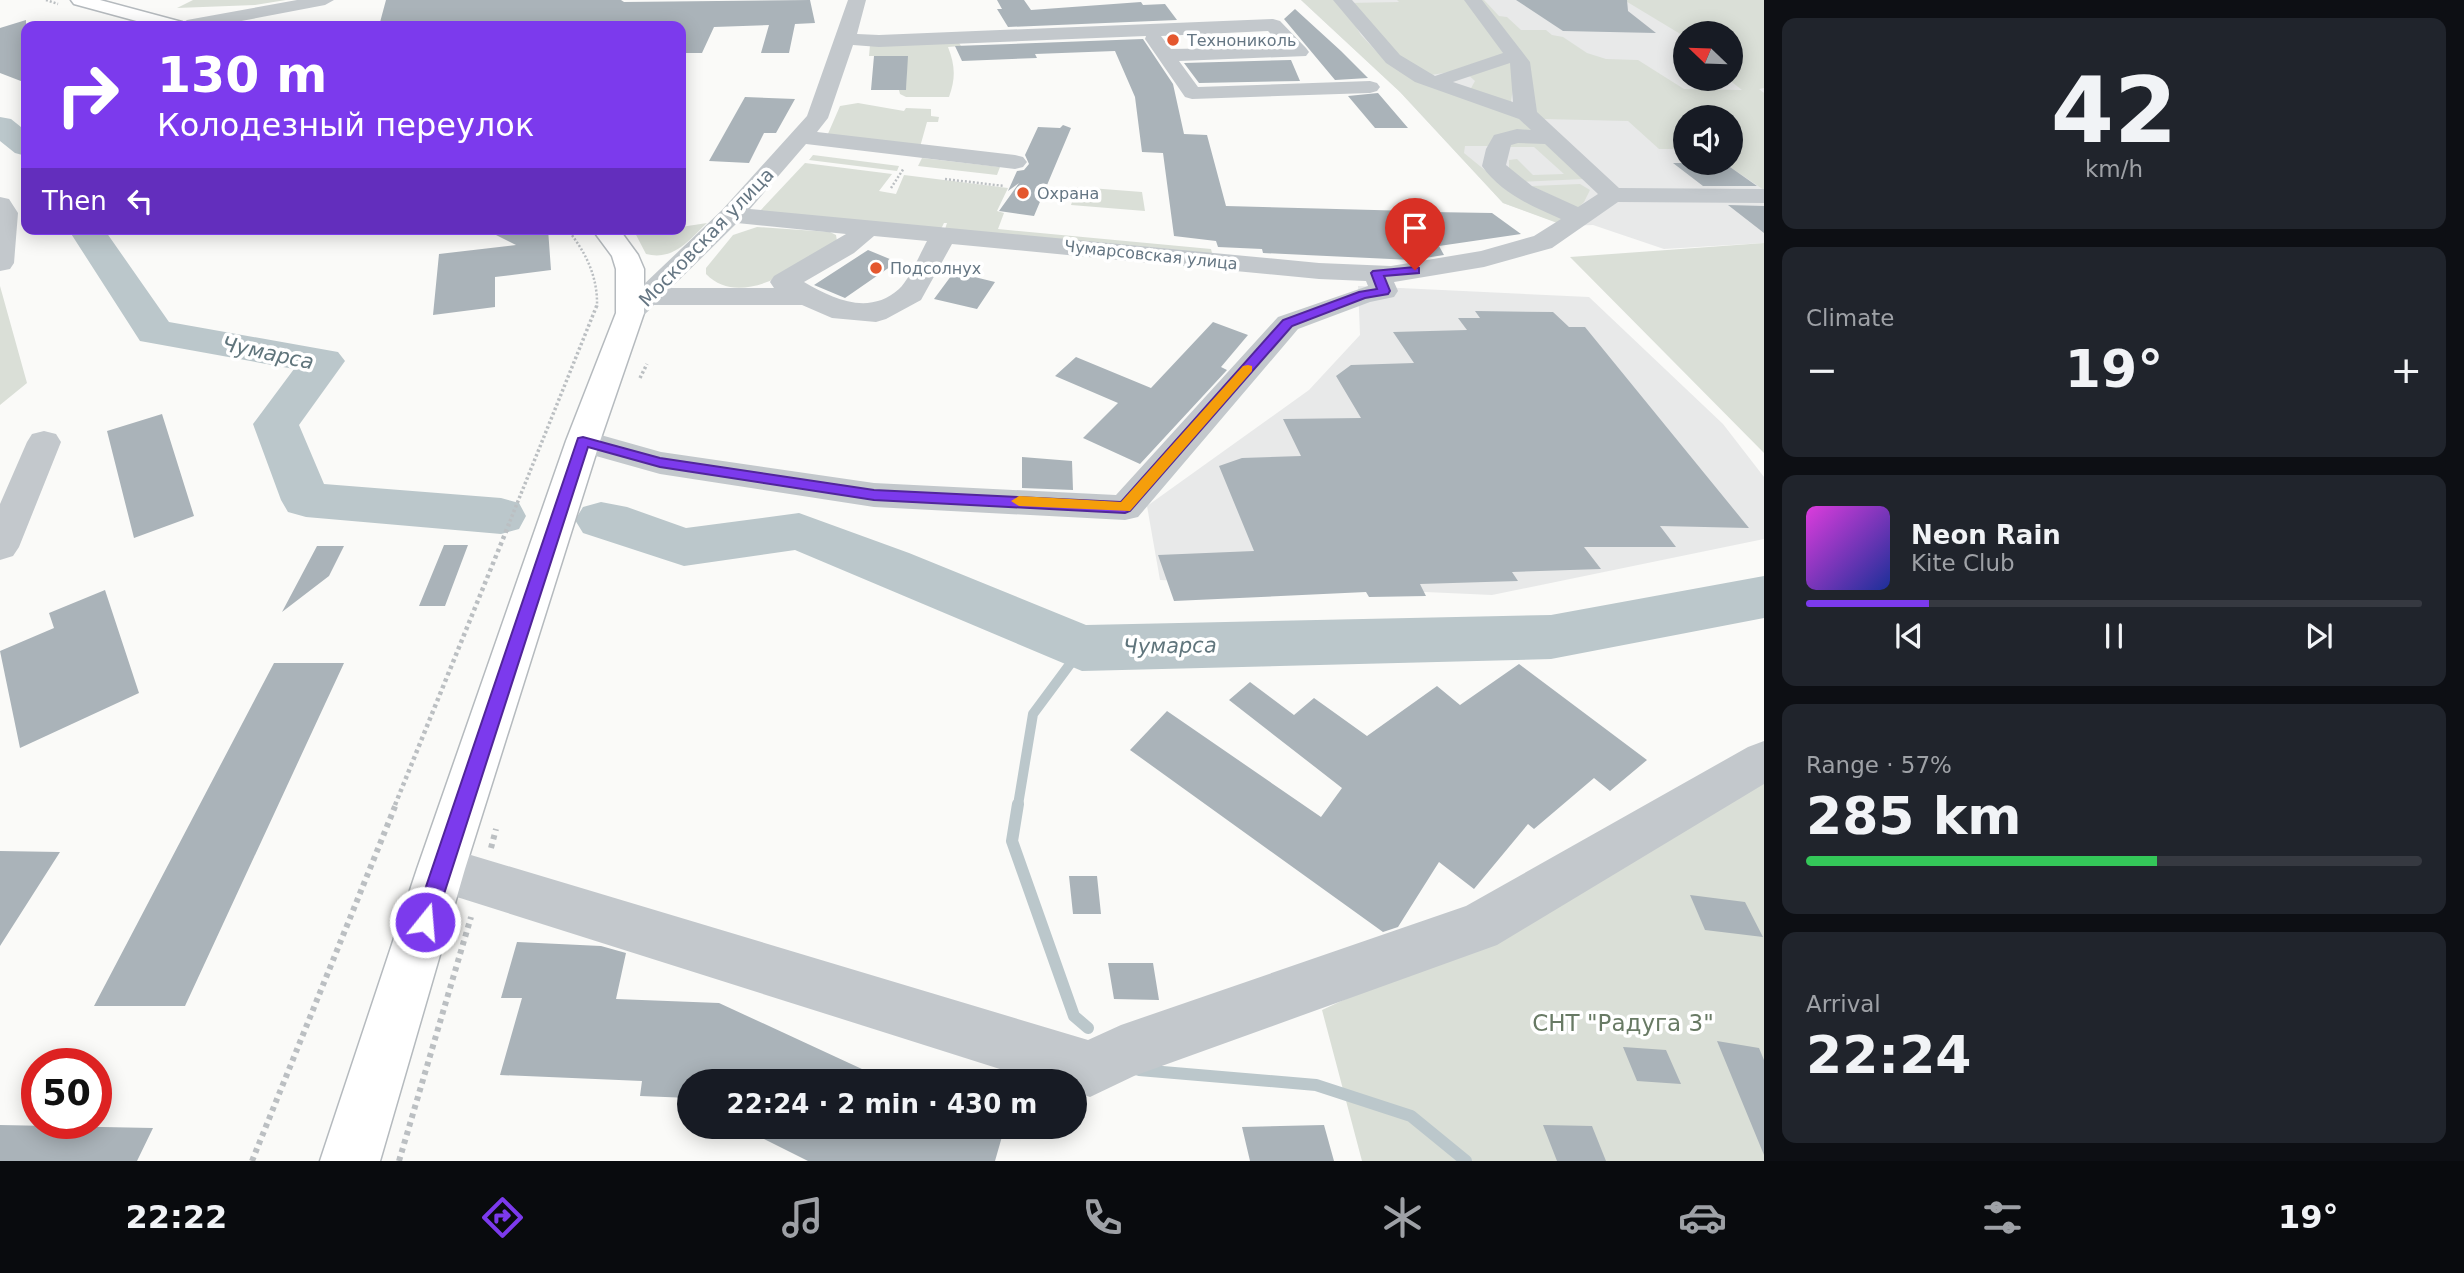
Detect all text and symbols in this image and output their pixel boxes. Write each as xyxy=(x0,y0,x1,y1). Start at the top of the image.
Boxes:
north arrow xyxy=(1673,21,1743,91)
map controls xyxy=(1673,21,1743,175)
place label: Технониколь xyxy=(1186,31,1296,50)
marker: Технониколь xyxy=(1165,32,1181,48)
text: 130 m xyxy=(157,47,327,104)
icon: right xyxy=(42,49,133,140)
text: 42 xyxy=(2051,58,2177,163)
button: sound xyxy=(1673,105,1743,175)
text: Колодезный переулок xyxy=(157,106,534,144)
text: km/h xyxy=(2085,156,2143,182)
street label: Московская улица xyxy=(634,163,778,311)
icon: left xyxy=(121,182,159,220)
place label: Охрана xyxy=(1037,184,1099,203)
marker: Охрана xyxy=(1015,185,1031,201)
text: Then xyxy=(42,186,107,216)
pin xyxy=(1385,198,1445,270)
icon: arrive xyxy=(1396,209,1434,247)
street label: Чумарсовская улица xyxy=(1063,236,1239,274)
place label: Подсолнух xyxy=(890,259,981,278)
marker: Подсолнух xyxy=(868,260,884,276)
text: Climate xyxy=(1806,305,1895,331)
water label: Чумарса xyxy=(220,332,316,374)
text: 19° xyxy=(2065,339,2163,399)
text: − xyxy=(1806,348,1838,392)
text: + xyxy=(2390,348,2422,392)
text: Neon Rain xyxy=(1911,520,2061,550)
text: Kite Club xyxy=(1911,550,2015,576)
icon: previous xyxy=(1890,617,1928,655)
icon: pause xyxy=(2095,617,2133,655)
icon: next xyxy=(2300,617,2338,655)
water label: Чумарса xyxy=(1123,633,1217,659)
text: Range · 57% xyxy=(1806,752,1952,778)
text: 285 km xyxy=(1806,786,2021,846)
position arrow xyxy=(388,885,462,959)
text: Arrival xyxy=(1806,991,1881,1017)
park label: СНТ "Радуга 3" xyxy=(1532,1010,1714,1036)
text: 22:24 xyxy=(1806,1025,1972,1085)
speed limit sign: 50 xyxy=(21,1048,112,1139)
text: 22:24 · 2 min · 430 m xyxy=(727,1089,1037,1119)
icon: directions xyxy=(478,1193,527,1242)
icon: music xyxy=(778,1193,827,1242)
icon: phone xyxy=(1078,1193,1127,1242)
icon: climate xyxy=(1378,1193,1427,1242)
icon: car xyxy=(1678,1193,1727,1242)
icon: filters xyxy=(1978,1193,2027,1242)
text: 22:22 xyxy=(125,1198,227,1236)
text: 19° xyxy=(2278,1198,2338,1236)

